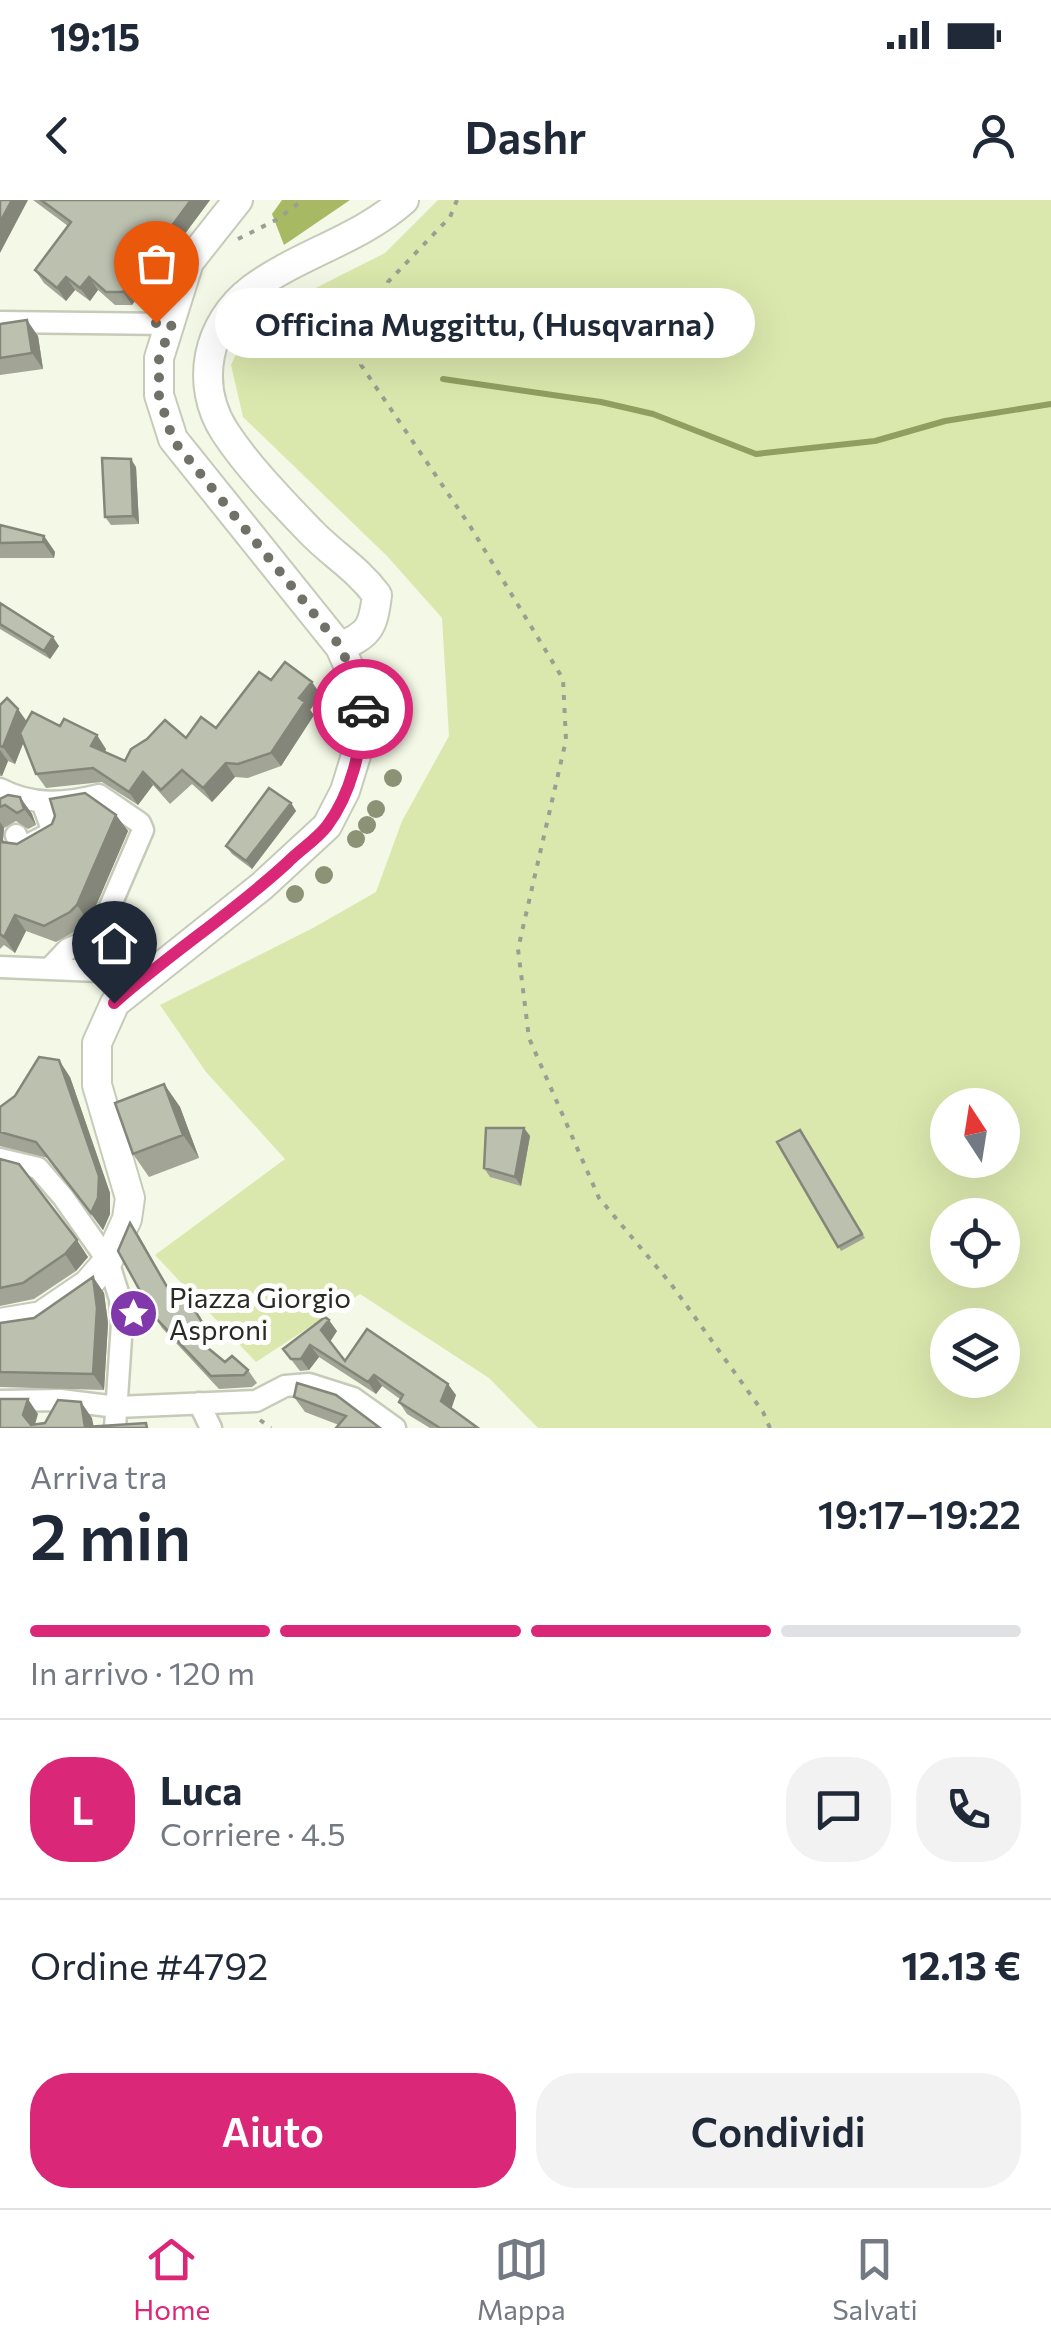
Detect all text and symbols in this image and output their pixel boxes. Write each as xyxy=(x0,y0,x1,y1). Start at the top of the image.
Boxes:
text: 19:15 xyxy=(50,12,140,59)
icon: back xyxy=(30,108,85,163)
text: Dashr xyxy=(465,108,586,163)
icon: person xyxy=(966,108,1021,163)
pin xyxy=(114,221,199,324)
icon: bag xyxy=(129,236,184,291)
callout: Officina Muggittu, (Husqvarna) xyxy=(216,288,756,358)
text: Officina Muggittu, (Husqvarna) xyxy=(255,303,715,343)
courier xyxy=(313,659,413,759)
icon: car xyxy=(336,682,391,737)
pin xyxy=(72,901,157,1004)
icon: home xyxy=(87,916,142,971)
north arrow xyxy=(930,1088,1020,1178)
map controls xyxy=(930,1088,1020,1398)
button: locate xyxy=(930,1198,1020,1288)
place label: Piazza Giorgio Asproni xyxy=(169,1280,351,1346)
place icon: Piazza Giorgio Asproni xyxy=(108,1287,160,1339)
button: layers xyxy=(930,1308,1020,1398)
text: Arriva tra xyxy=(30,1456,167,1496)
text: 19:17–19:22 xyxy=(818,1490,1021,1537)
text: 2 min xyxy=(30,1494,191,1573)
text: In arrivo · 120 m xyxy=(30,1652,255,1692)
button: chat xyxy=(786,1757,891,1862)
button: phone xyxy=(916,1757,1021,1862)
text: Luca xyxy=(160,1766,242,1813)
text: L xyxy=(71,1786,94,1833)
text: Corriere · 4.5 xyxy=(160,1813,346,1853)
text: Ordine #4792 xyxy=(30,1941,268,1988)
text: 12.13 € xyxy=(902,1941,1021,1988)
button: Aiuto xyxy=(30,2073,516,2188)
button: Condividi xyxy=(536,2073,1021,2188)
tab: Home xyxy=(133,2232,210,2326)
tab: Mappa xyxy=(477,2232,566,2326)
tab: Salvati xyxy=(832,2232,918,2326)

